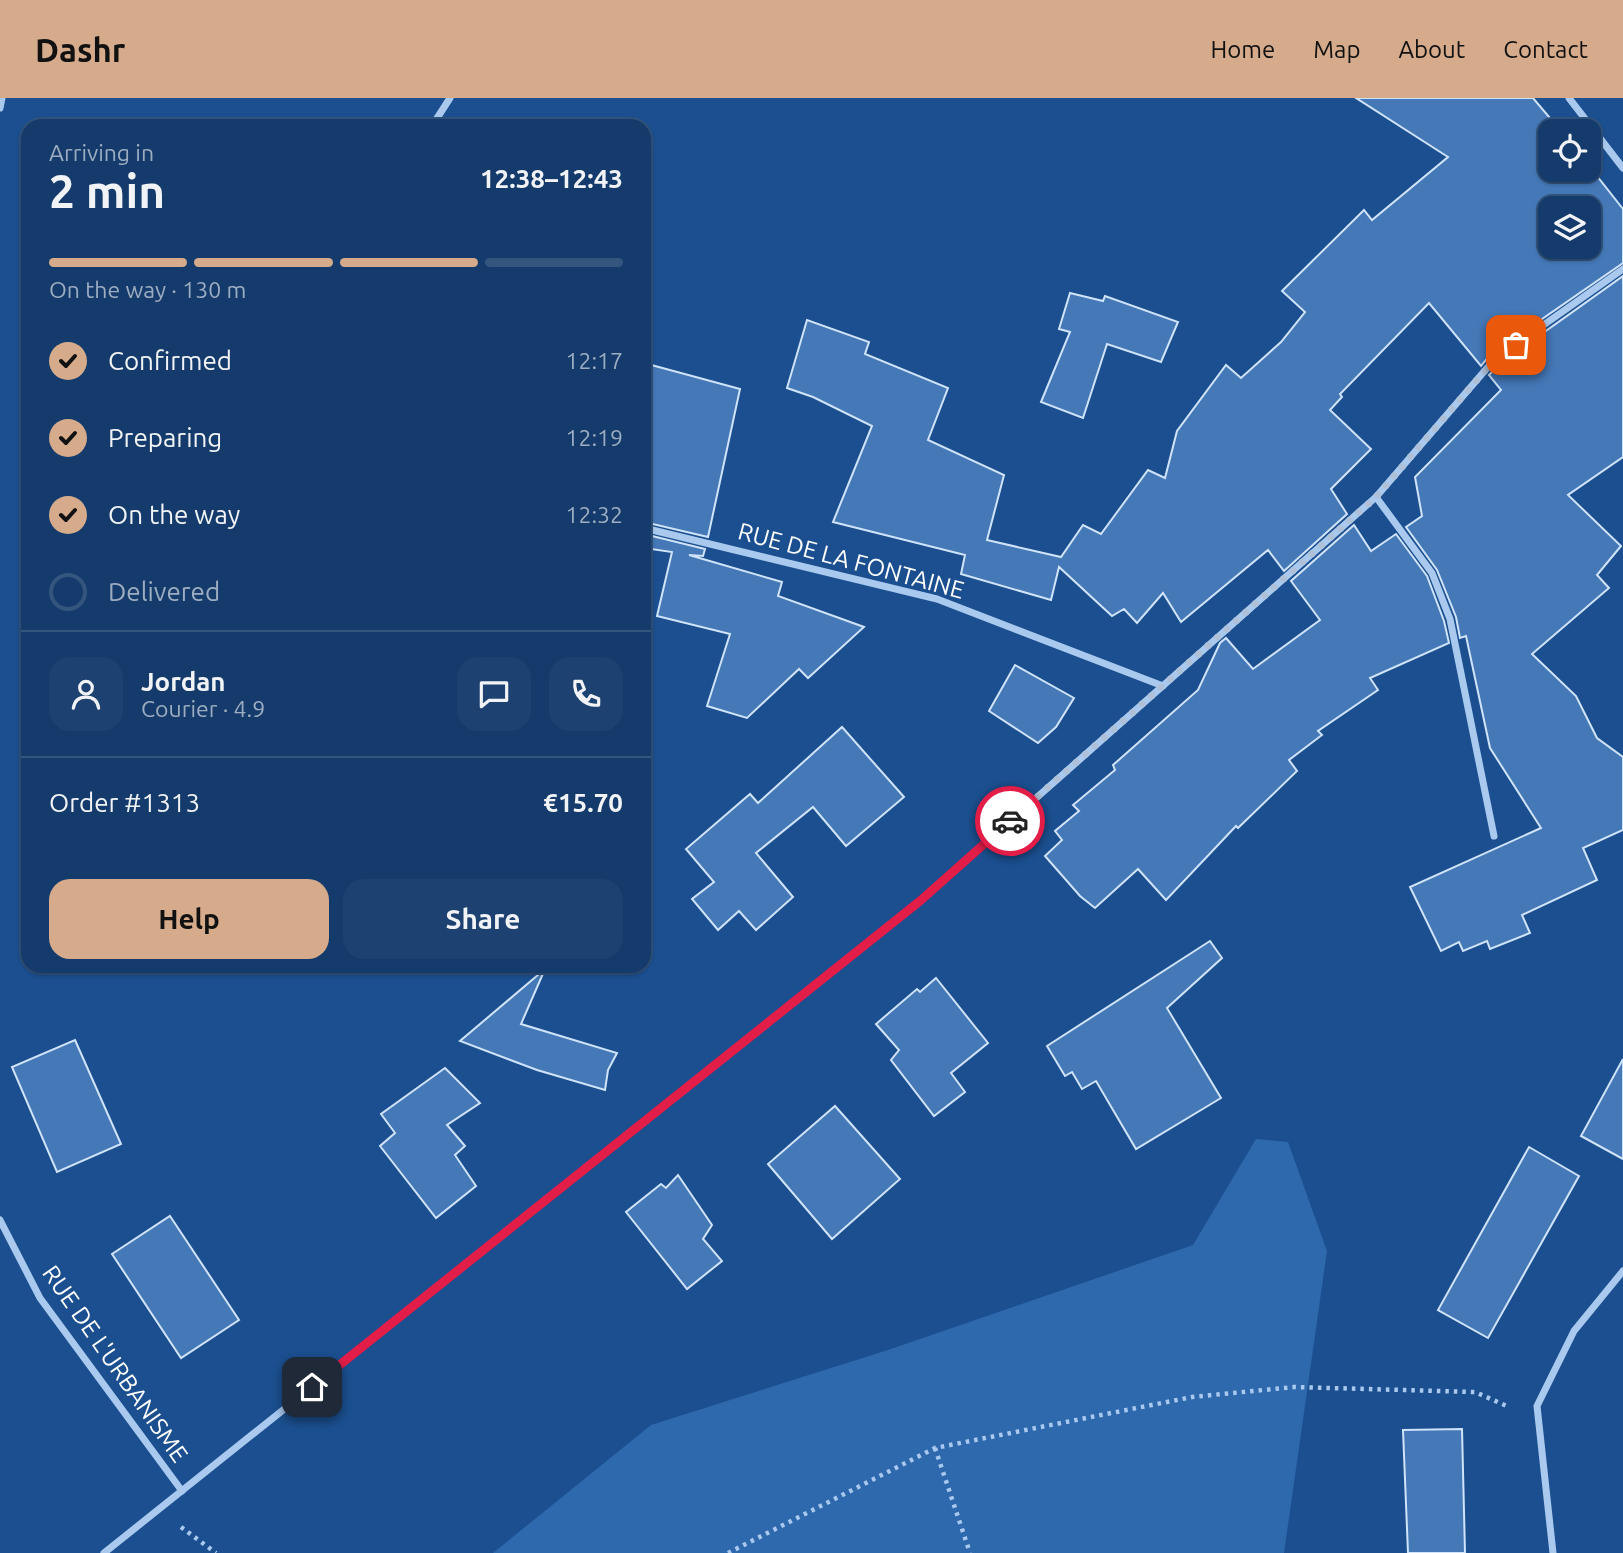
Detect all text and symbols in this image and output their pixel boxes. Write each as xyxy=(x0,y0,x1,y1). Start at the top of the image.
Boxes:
text: Dashr xyxy=(35,31,125,68)
text: Home xyxy=(1210,36,1275,63)
text: Map xyxy=(1313,36,1360,63)
text: About xyxy=(1398,36,1465,63)
text: Contact xyxy=(1503,36,1588,63)
map controls xyxy=(1538,119,1601,259)
button: locate xyxy=(1538,119,1601,182)
text: Arriving in xyxy=(49,140,154,165)
text: 12:38–12:43 xyxy=(480,164,623,193)
text: 2 min xyxy=(49,165,165,217)
button: layers xyxy=(1538,196,1601,259)
text: On the way · 130 m xyxy=(49,277,246,302)
pin xyxy=(1486,315,1546,375)
icon: bag xyxy=(1497,326,1535,364)
icon: check xyxy=(49,342,87,380)
text: Confirmed xyxy=(108,346,232,375)
text: 12:17 xyxy=(565,348,623,373)
icon: check xyxy=(49,419,87,457)
text: Preparing xyxy=(108,423,222,452)
text: 12:19 xyxy=(565,425,623,450)
icon: check xyxy=(49,496,87,534)
text: On the way xyxy=(108,500,240,529)
text: 12:32 xyxy=(565,502,623,527)
street label: RUE DE LA FONTAINE xyxy=(735,517,967,604)
text: Delivered xyxy=(108,577,220,606)
button: person xyxy=(49,657,123,731)
button: chat xyxy=(457,657,531,731)
button: phone xyxy=(549,657,623,731)
text: Jordan xyxy=(141,667,226,696)
text: Courier · 4.9 xyxy=(141,696,265,721)
courier xyxy=(975,786,1045,856)
text: Order #1313 xyxy=(49,788,200,817)
text: €15.70 xyxy=(543,788,623,817)
icon: car xyxy=(991,802,1029,840)
button: Help xyxy=(49,879,329,959)
button: Share xyxy=(343,879,623,959)
street label: RUE DE L'URBANISME xyxy=(37,1260,194,1467)
pin xyxy=(282,1357,342,1417)
icon: home xyxy=(293,1368,331,1406)

